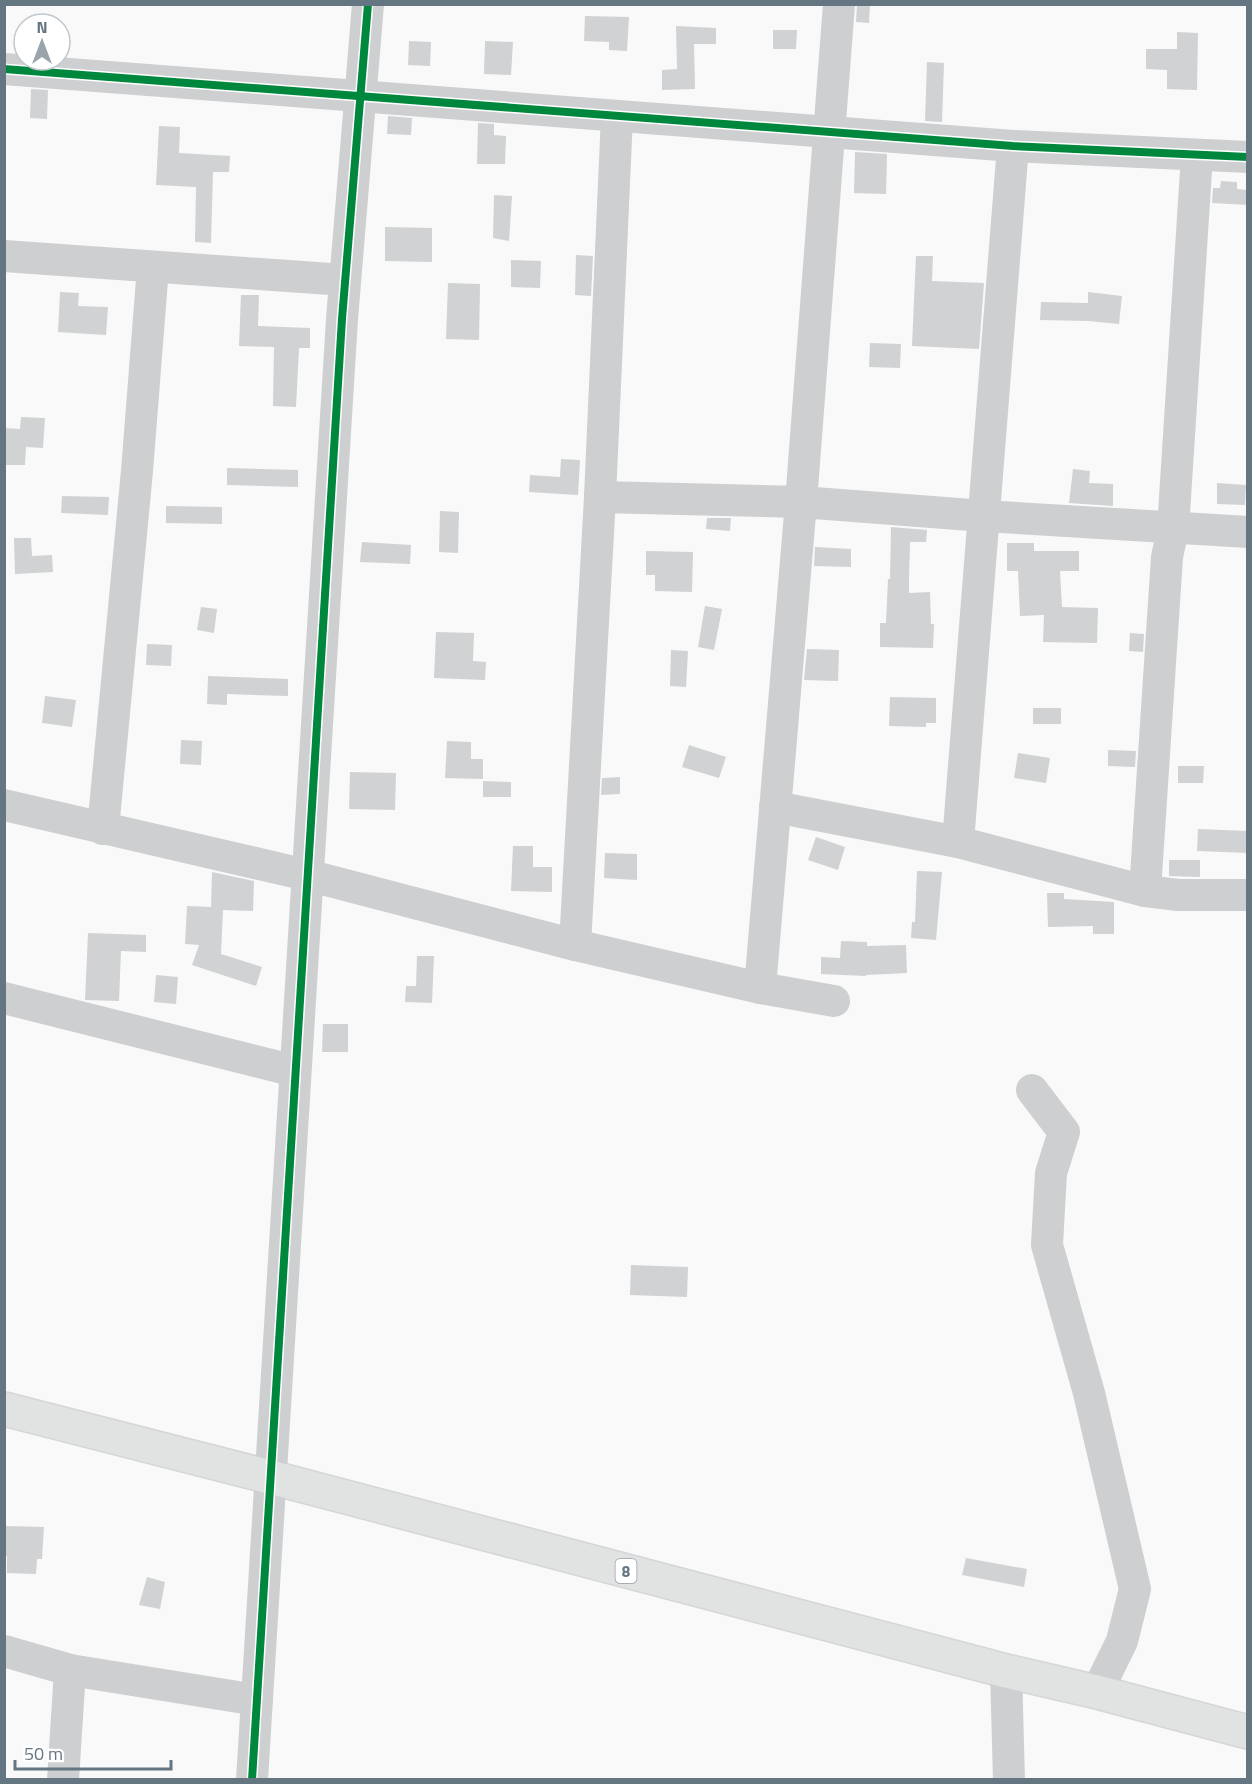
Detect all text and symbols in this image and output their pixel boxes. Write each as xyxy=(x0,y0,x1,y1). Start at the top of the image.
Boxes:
north arrow xyxy=(12,12,72,72)
text: N xyxy=(36,15,48,39)
road number: 8 xyxy=(616,1559,636,1583)
scale bar xyxy=(15,1733,171,1771)
text: 50 m xyxy=(24,1740,63,1767)

